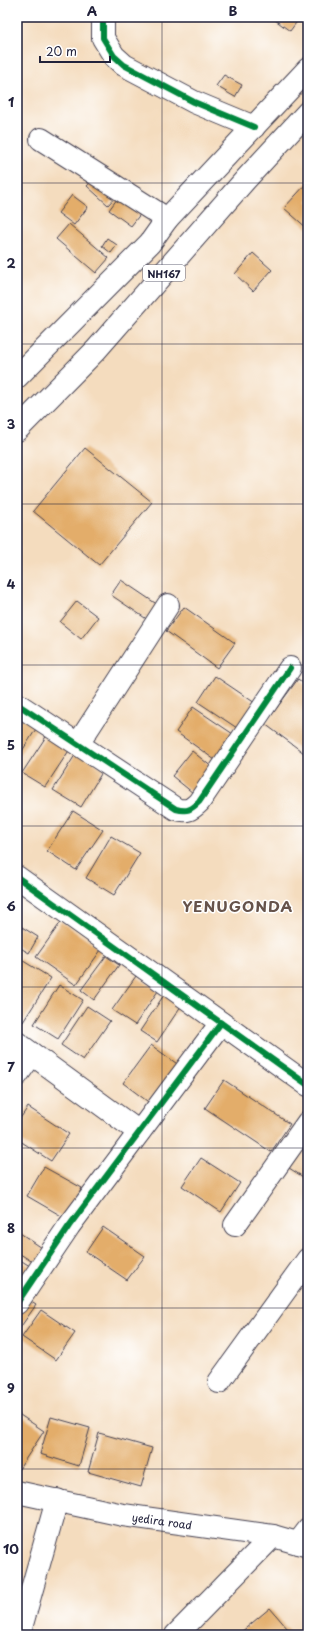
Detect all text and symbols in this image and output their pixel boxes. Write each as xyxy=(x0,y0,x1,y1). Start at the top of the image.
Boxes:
text: A xyxy=(87,1,97,20)
text: B xyxy=(229,1,238,20)
scale bar xyxy=(40,38,110,64)
text: 20 m xyxy=(46,42,77,60)
text: 1 xyxy=(8,92,14,111)
text: 2 xyxy=(6,253,16,272)
road number: NH167 xyxy=(143,265,185,281)
text: 3 xyxy=(7,414,16,433)
text: 4 xyxy=(7,574,16,593)
text: 5 xyxy=(7,735,15,754)
district label: YENUGONDA xyxy=(183,894,293,917)
text: 6 xyxy=(6,896,16,915)
text: 7 xyxy=(7,1057,15,1076)
text: 8 xyxy=(7,1218,15,1237)
text: 9 xyxy=(7,1378,15,1397)
street label: yedira road xyxy=(131,1508,193,1533)
text: 10 xyxy=(3,1539,19,1558)

